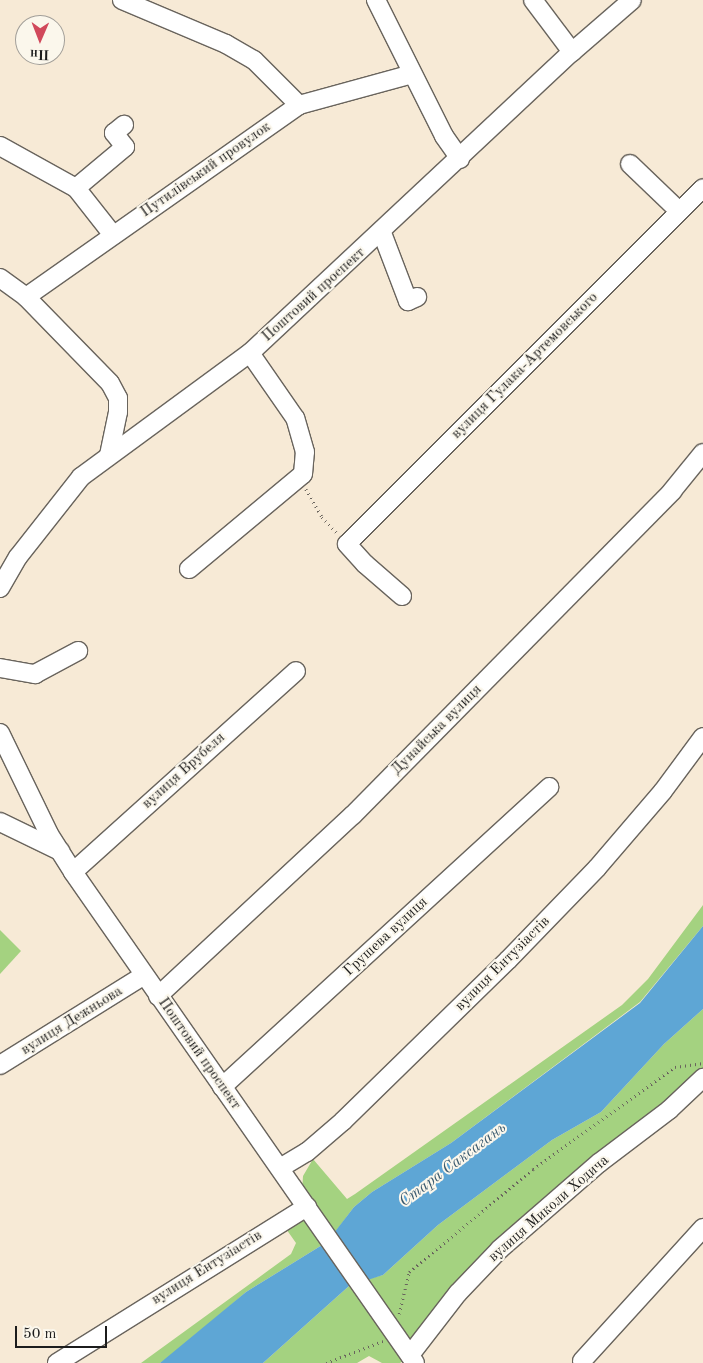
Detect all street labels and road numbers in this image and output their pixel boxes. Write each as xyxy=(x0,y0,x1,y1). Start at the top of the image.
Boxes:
street label: Путилівський провулок xyxy=(138,118,274,222)
street label: Поштовий проспект xyxy=(259,244,369,346)
street label: вулиця Гулака-Артемовського xyxy=(448,289,602,443)
street label: Дунайська вулиця xyxy=(388,681,486,779)
street label: вулиця Врубеля xyxy=(139,729,229,813)
street label: Грушева вулиця xyxy=(340,894,432,980)
street label: вулиця Ентузіастів xyxy=(452,913,554,1015)
street label: вулиця Дежньова xyxy=(18,983,126,1059)
street label: Поштовий проспект xyxy=(154,995,244,1113)
street label: вулиця Миколи Ходича xyxy=(485,1152,613,1266)
street label: вулиця Ентузіастів xyxy=(149,1227,265,1309)

